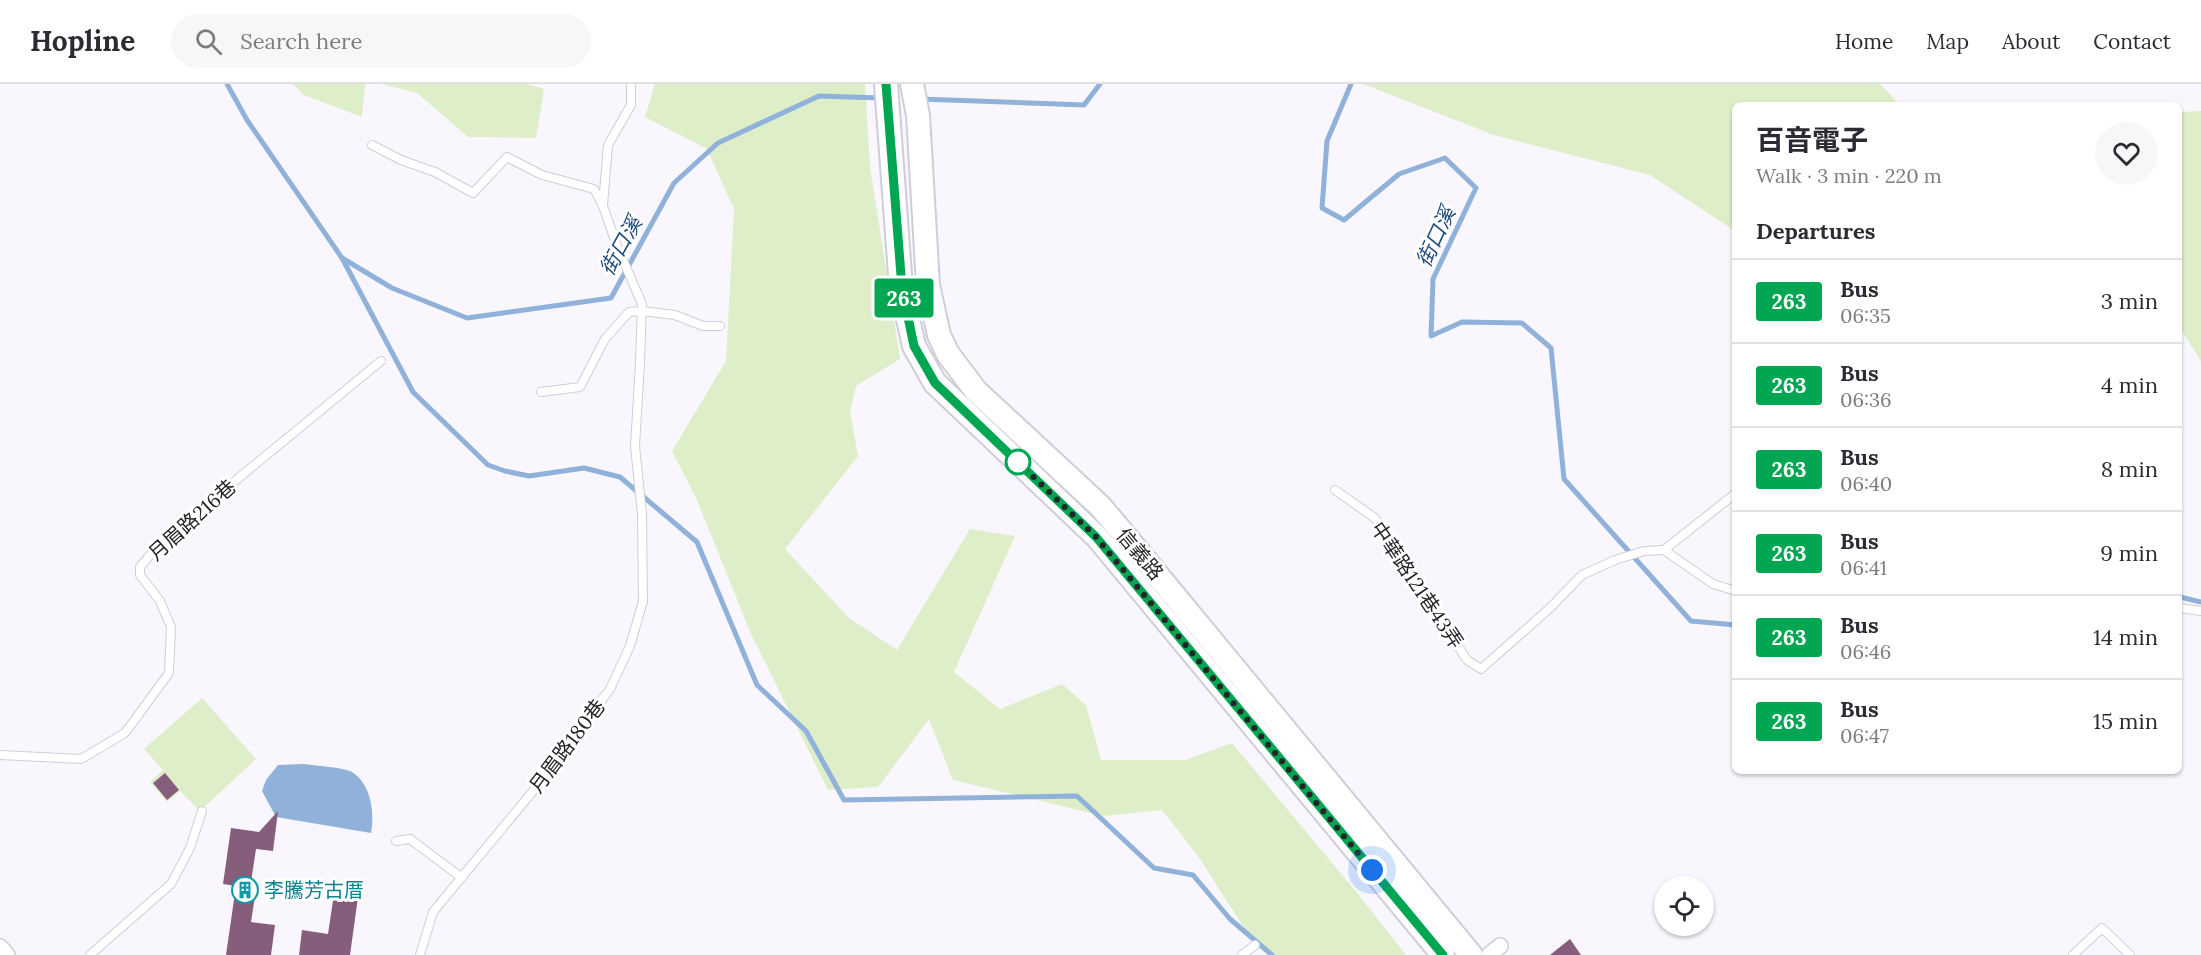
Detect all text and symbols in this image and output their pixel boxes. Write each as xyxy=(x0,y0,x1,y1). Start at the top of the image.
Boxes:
search box xyxy=(171,14,591,68)
text: Hopline xyxy=(30,23,135,59)
icon: search xyxy=(192,25,225,58)
text: Search here xyxy=(240,27,362,55)
text: Home xyxy=(1835,28,1893,55)
text: Map xyxy=(1926,28,1969,55)
text: About xyxy=(2002,28,2060,55)
text: Contact xyxy=(2093,28,2171,55)
text: 百音電子 xyxy=(1756,122,1868,158)
button: heart xyxy=(2095,122,2158,185)
text: Walk · 3 min · 220 m xyxy=(1756,163,1942,188)
water label: 街口溪 xyxy=(1410,200,1462,271)
water label: 街口溪 xyxy=(593,209,649,280)
text: Departures xyxy=(1756,217,1875,245)
text: Bus xyxy=(1840,275,1879,303)
line badge: 263 xyxy=(870,278,938,318)
text: 263 xyxy=(886,285,922,312)
text: 3 min xyxy=(2101,287,2158,315)
text: 263 xyxy=(1771,288,1807,315)
text: 06:35 xyxy=(1840,303,1891,328)
text: Bus xyxy=(1840,359,1879,387)
text: 4 min xyxy=(2101,371,2158,399)
text: 263 xyxy=(1771,372,1807,399)
text: 06:36 xyxy=(1840,387,1892,412)
text: Bus xyxy=(1840,443,1879,471)
unlabelled marker xyxy=(1005,449,1031,475)
text: 8 min xyxy=(2101,455,2158,483)
text: 263 xyxy=(1771,456,1807,483)
text: 06:40 xyxy=(1840,471,1892,496)
street label: 月眉路216巷 xyxy=(143,474,241,566)
street label: 中華路121巷43弄 xyxy=(1366,517,1469,653)
street label: 信義路 xyxy=(1112,523,1169,585)
text: Bus xyxy=(1840,527,1879,555)
text: 9 min xyxy=(2100,539,2158,567)
text: 263 xyxy=(1771,540,1807,567)
text: 06:41 xyxy=(1840,555,1887,580)
text: Bus xyxy=(1840,611,1879,639)
text: 14 min xyxy=(2093,623,2158,651)
text: 263 xyxy=(1771,624,1807,651)
text: 06:46 xyxy=(1840,639,1891,664)
street label: 月眉路180巷 xyxy=(523,694,610,798)
text: Bus xyxy=(1840,695,1879,723)
text: 15 min xyxy=(2093,707,2158,735)
text: 263 xyxy=(1771,708,1807,735)
text: 06:47 xyxy=(1840,723,1889,748)
your location xyxy=(1357,855,1387,885)
building icon: 李騰芳古厝 xyxy=(230,875,260,905)
map controls xyxy=(1654,876,1714,936)
button: locate xyxy=(1654,876,1714,936)
place label: 李騰芳古厝 xyxy=(264,877,364,902)

